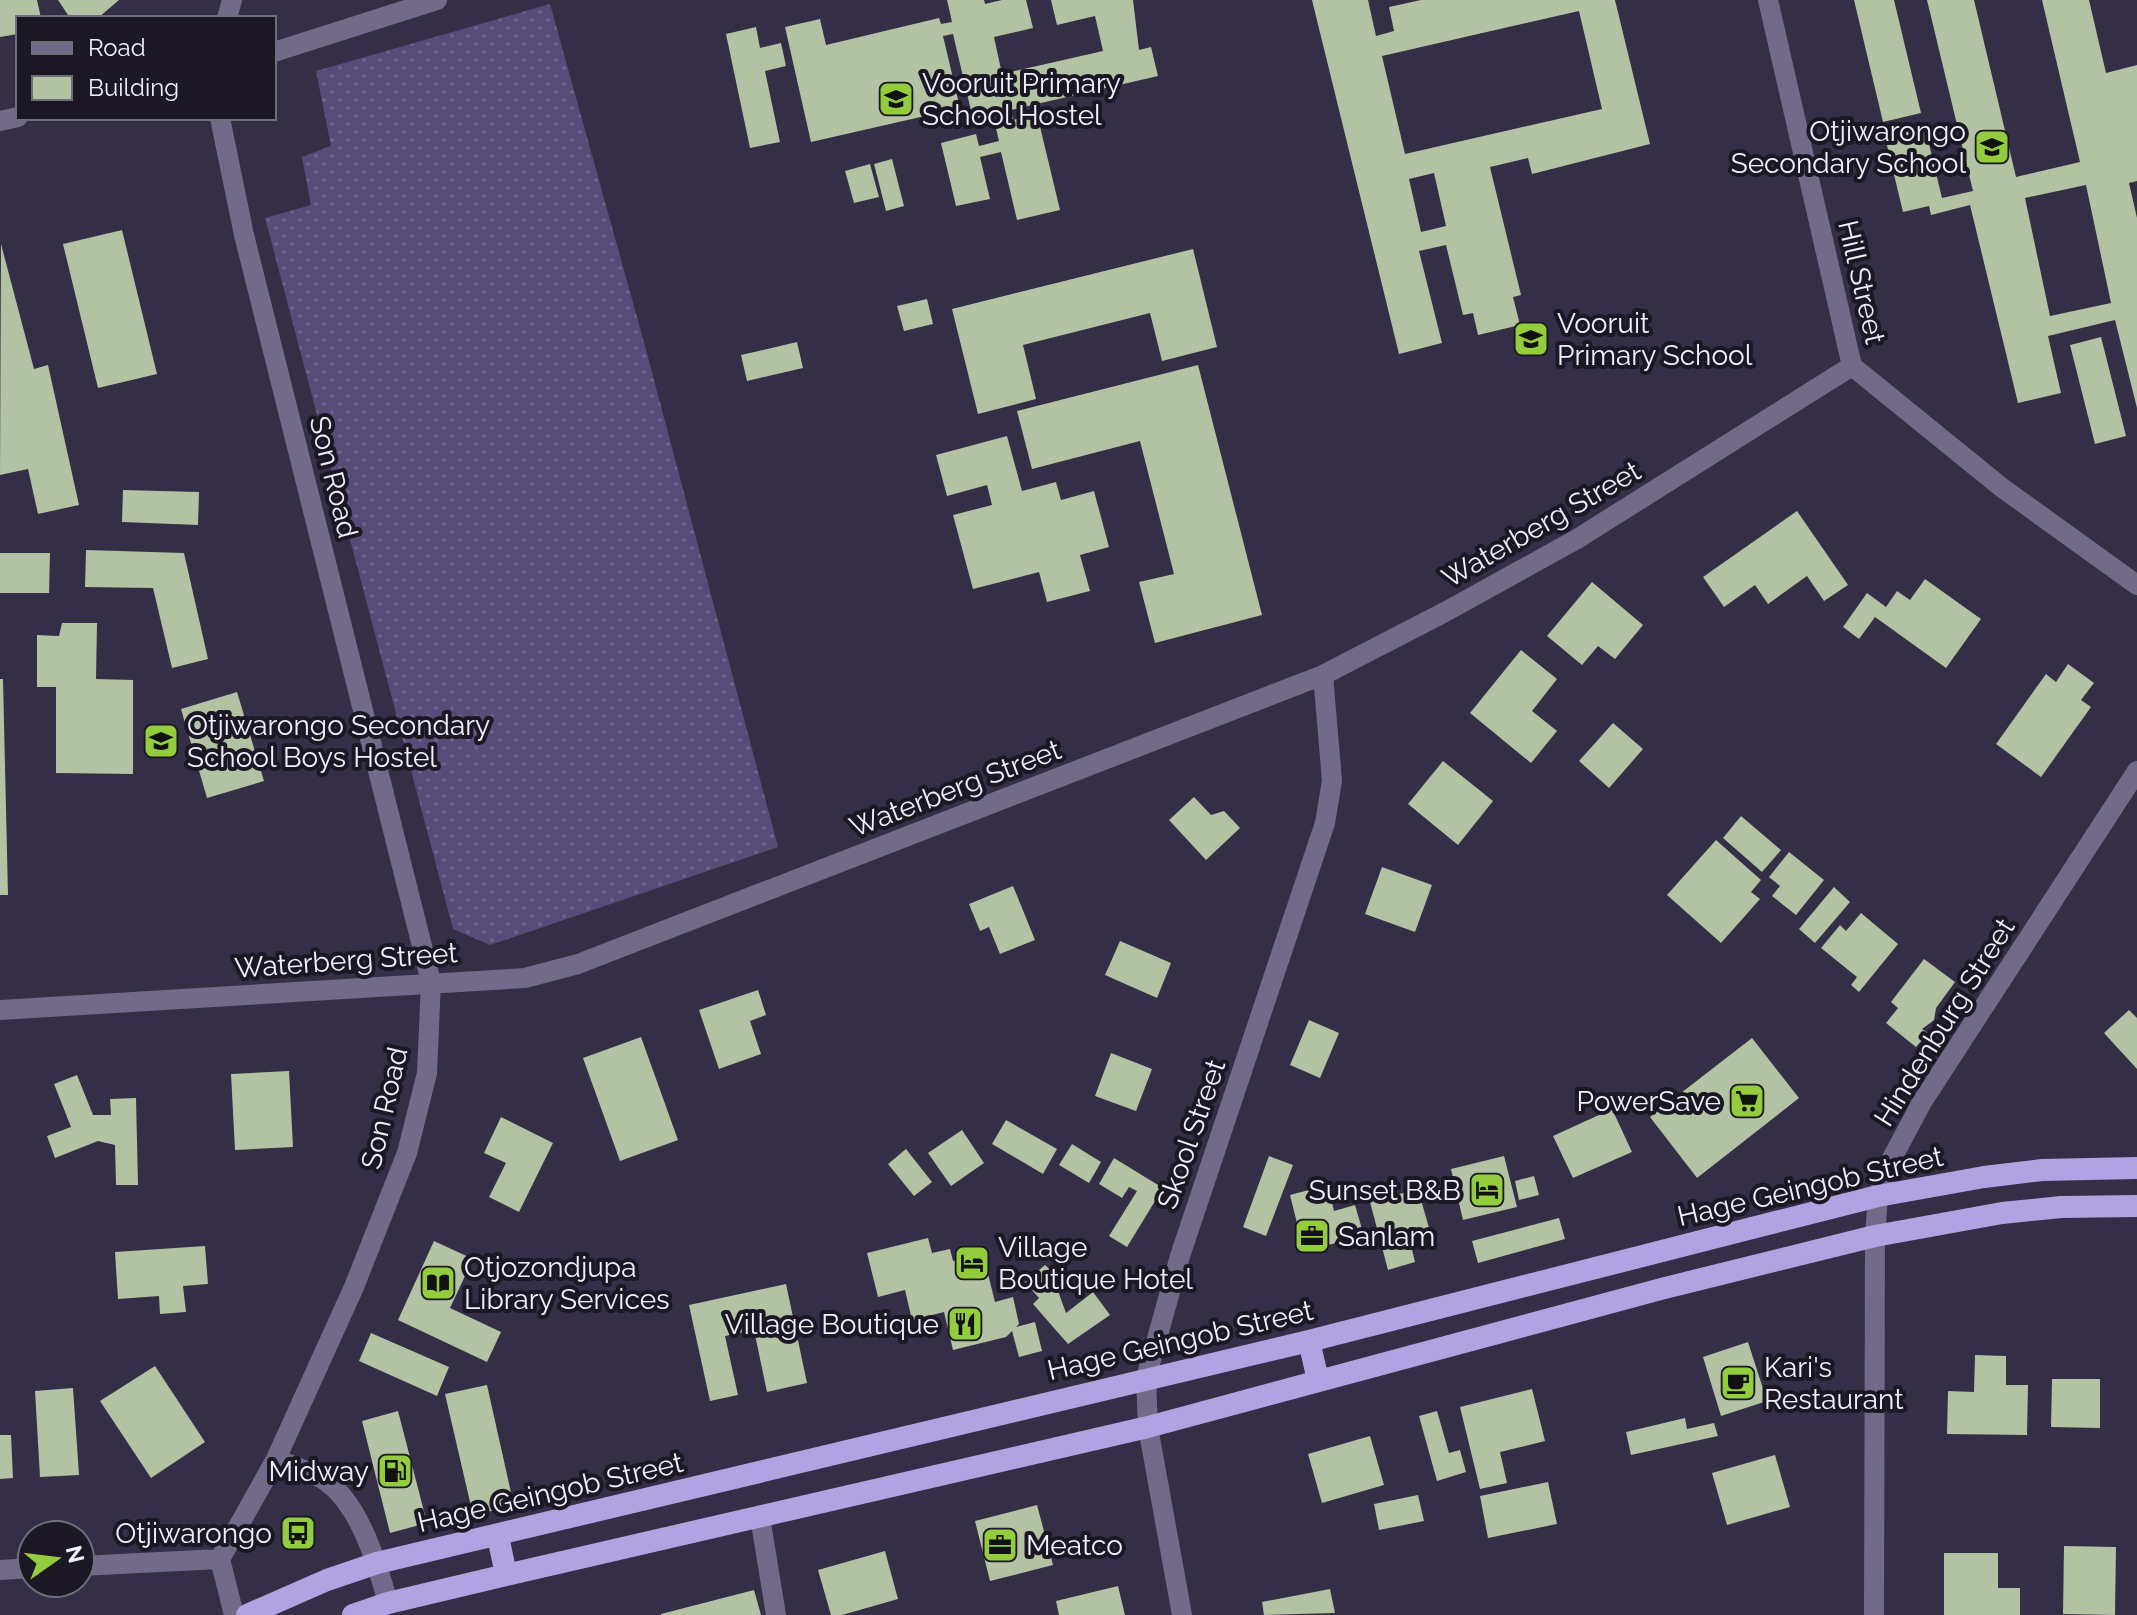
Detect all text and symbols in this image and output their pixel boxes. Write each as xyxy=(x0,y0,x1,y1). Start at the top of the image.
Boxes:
legend xyxy=(16,16,276,120)
text: Road xyxy=(88,33,146,62)
place label: Vooruit Primary School Hostel xyxy=(922,67,1121,132)
text: Building xyxy=(88,73,179,102)
school or university icon: Vooruit Primary School Hostel xyxy=(877,80,915,118)
place label: Otjiwarongo Secondary School xyxy=(1731,115,1966,180)
school or university icon: Otjiwarongo Secondary School xyxy=(1973,128,2011,166)
street label: Hill Street xyxy=(1831,217,1892,348)
place label: Vooruit Primary School xyxy=(1557,307,1753,372)
school or university icon: Vooruit Primary School xyxy=(1512,320,1550,358)
street label: Son Road xyxy=(302,413,365,541)
street label: Waterberg Street xyxy=(1436,454,1647,595)
place label: Otjiwarongo Secondary School Boys Hostel xyxy=(187,709,490,774)
school or university icon: Otjiwarongo Secondary School Boys Hostel xyxy=(142,722,180,760)
street label: Waterberg Street xyxy=(845,733,1066,844)
street label: Hindenburg Street xyxy=(1867,912,2022,1132)
street label: Waterberg Street xyxy=(233,936,459,985)
street label: Son Road xyxy=(354,1044,415,1172)
street label: Skool Street xyxy=(1150,1054,1233,1213)
supermarket icon: PowerSave xyxy=(1728,1082,1766,1120)
place label: PowerSave xyxy=(1577,1085,1721,1118)
street label: Hage Geingob Street xyxy=(1674,1140,1947,1233)
hotel icon: Sunset B&B xyxy=(1468,1171,1506,1209)
place label: Sunset B&B xyxy=(1309,1174,1461,1207)
office icon: Sanlam xyxy=(1293,1217,1331,1255)
place label: Sanlam xyxy=(1338,1220,1435,1253)
place label: Village Boutique Hotel xyxy=(998,1231,1193,1296)
hotel icon: Village Boutique Hotel xyxy=(953,1244,991,1282)
place label: Otjozondjupa Library Services xyxy=(464,1251,670,1316)
library icon: Otjozondjupa Library Services xyxy=(419,1264,457,1302)
street label: Hage Geingob Street xyxy=(1044,1294,1317,1387)
restaurant icon: Village Boutique xyxy=(946,1305,984,1343)
place label: Village Boutique xyxy=(725,1308,939,1341)
place label: Kari's Restaurant xyxy=(1764,1351,1904,1416)
cafe icon: Kari's Restaurant xyxy=(1719,1364,1757,1402)
street label: Hage Geingob Street xyxy=(414,1446,687,1539)
fuel station icon: Midway xyxy=(376,1452,414,1490)
place label: Midway xyxy=(269,1455,369,1488)
bus stop icon: Otjiwarongo xyxy=(279,1514,317,1552)
place label: Otjiwarongo xyxy=(115,1517,272,1550)
north arrow xyxy=(16,1519,96,1599)
office icon: Meatco xyxy=(981,1526,1019,1564)
place label: Meatco xyxy=(1026,1529,1123,1562)
text: N xyxy=(61,1543,90,1565)

